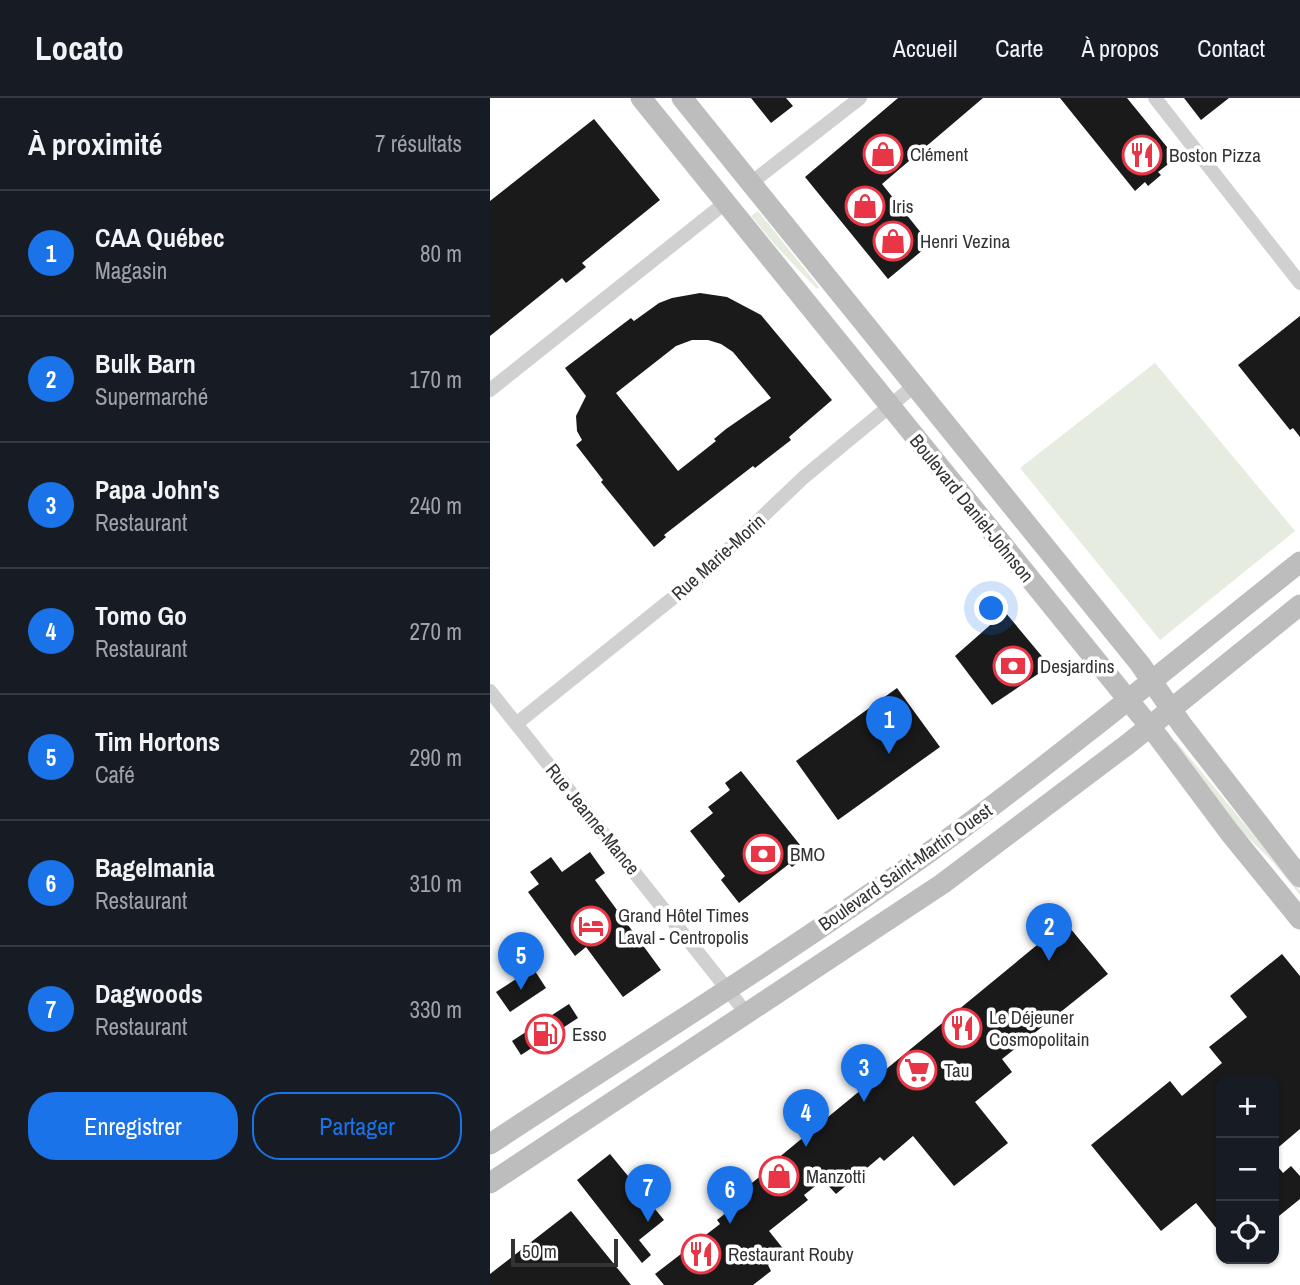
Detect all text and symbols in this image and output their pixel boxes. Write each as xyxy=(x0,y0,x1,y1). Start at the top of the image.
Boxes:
text: Locato xyxy=(35,26,124,70)
text: Accueil xyxy=(893,32,957,64)
text: Carte xyxy=(995,32,1043,64)
text: À propos xyxy=(1081,32,1159,64)
text: Contact xyxy=(1197,32,1265,64)
text: À proximité xyxy=(28,124,162,164)
text: 7 résultats xyxy=(375,128,462,159)
shop icon: Clément xyxy=(862,133,904,175)
restaurant icon: Boston Pizza xyxy=(1121,134,1163,176)
place label: Clément xyxy=(910,141,969,167)
place label: Boston Pizza xyxy=(1169,142,1261,168)
shop icon: Iris xyxy=(844,185,886,227)
place label: Iris xyxy=(892,193,914,219)
text: CAA Québec xyxy=(95,220,225,255)
shop icon: Henri Vezina xyxy=(872,220,914,262)
place label: Henri Vezina xyxy=(920,228,1010,254)
text: 1 xyxy=(46,238,56,269)
text: 80 m xyxy=(420,238,462,269)
text: Magasin xyxy=(95,255,167,286)
text: Bulk Barn xyxy=(95,346,196,381)
text: 2 xyxy=(46,364,56,395)
text: 170 m xyxy=(410,364,462,395)
text: Supermarché xyxy=(95,381,208,412)
street label: Boulevard Daniel-Johnson xyxy=(904,428,1040,588)
text: Papa John's xyxy=(95,472,220,507)
text: 3 xyxy=(46,490,56,521)
text: 240 m xyxy=(410,490,462,521)
text: Restaurant xyxy=(95,507,187,538)
street label: Rue Marie-Morin xyxy=(666,508,770,606)
your location xyxy=(974,591,1008,625)
text: Tomo Go xyxy=(95,598,187,633)
text: 4 xyxy=(46,616,56,647)
text: 270 m xyxy=(410,616,462,647)
text: Restaurant xyxy=(95,633,187,664)
bank icon: Desjardins xyxy=(992,645,1034,687)
place label: Desjardins xyxy=(1040,653,1115,679)
pin: 1 xyxy=(866,696,912,754)
text: Tim Hortons xyxy=(95,724,220,759)
text: 5 xyxy=(46,742,56,773)
text: 290 m xyxy=(410,742,462,773)
street label: Rue Jeanne-Mance xyxy=(540,758,646,880)
text: Café xyxy=(95,759,135,790)
street label: Boulevard Saint-Martin Ouest xyxy=(813,797,997,937)
bank icon: BMO xyxy=(742,833,784,875)
place label: BMO xyxy=(790,841,826,867)
text: Bagelmania xyxy=(95,850,215,885)
text: 6 xyxy=(46,868,56,899)
text: 310 m xyxy=(410,868,462,899)
text: Restaurant xyxy=(95,885,187,916)
place label: Grand Hôtel Times Laval - Centropolis xyxy=(618,902,749,950)
pin: 2 xyxy=(1026,903,1072,961)
hotel icon: Grand Hôtel Times Laval - Centropolis xyxy=(570,905,612,947)
pin: 5 xyxy=(498,932,544,990)
text: Dagwoods xyxy=(95,976,203,1011)
text: 7 xyxy=(46,994,56,1025)
text: 330 m xyxy=(410,994,462,1025)
place label: Le Déjeuner Cosmopolitain xyxy=(989,1004,1089,1052)
restaurant icon: Le Déjeuner Cosmopolitain xyxy=(941,1007,983,1049)
text: Restaurant xyxy=(95,1011,187,1042)
fuel station icon: Esso xyxy=(524,1013,566,1055)
place label: Esso xyxy=(572,1021,607,1047)
pin: 3 xyxy=(841,1044,887,1102)
supermarket icon: Tau xyxy=(896,1049,938,1091)
place label: Tau xyxy=(944,1057,969,1083)
map controls xyxy=(1216,1075,1279,1264)
button: + xyxy=(1216,1075,1279,1138)
pin: 4 xyxy=(783,1089,829,1147)
button: Enregistrer xyxy=(28,1092,238,1160)
button: Partager xyxy=(252,1092,462,1160)
button: − xyxy=(1216,1138,1279,1201)
shop icon: Manzotti xyxy=(758,1155,800,1197)
place label: Manzotti xyxy=(806,1163,866,1189)
pin: 7 xyxy=(625,1164,671,1222)
pin: 6 xyxy=(707,1166,753,1224)
button: locate xyxy=(1216,1201,1279,1264)
restaurant icon: Restaurant Rouby xyxy=(680,1233,722,1275)
scale bar xyxy=(511,1236,618,1268)
text: 50 m xyxy=(522,1238,557,1264)
place label: Restaurant Rouby xyxy=(728,1241,854,1267)

